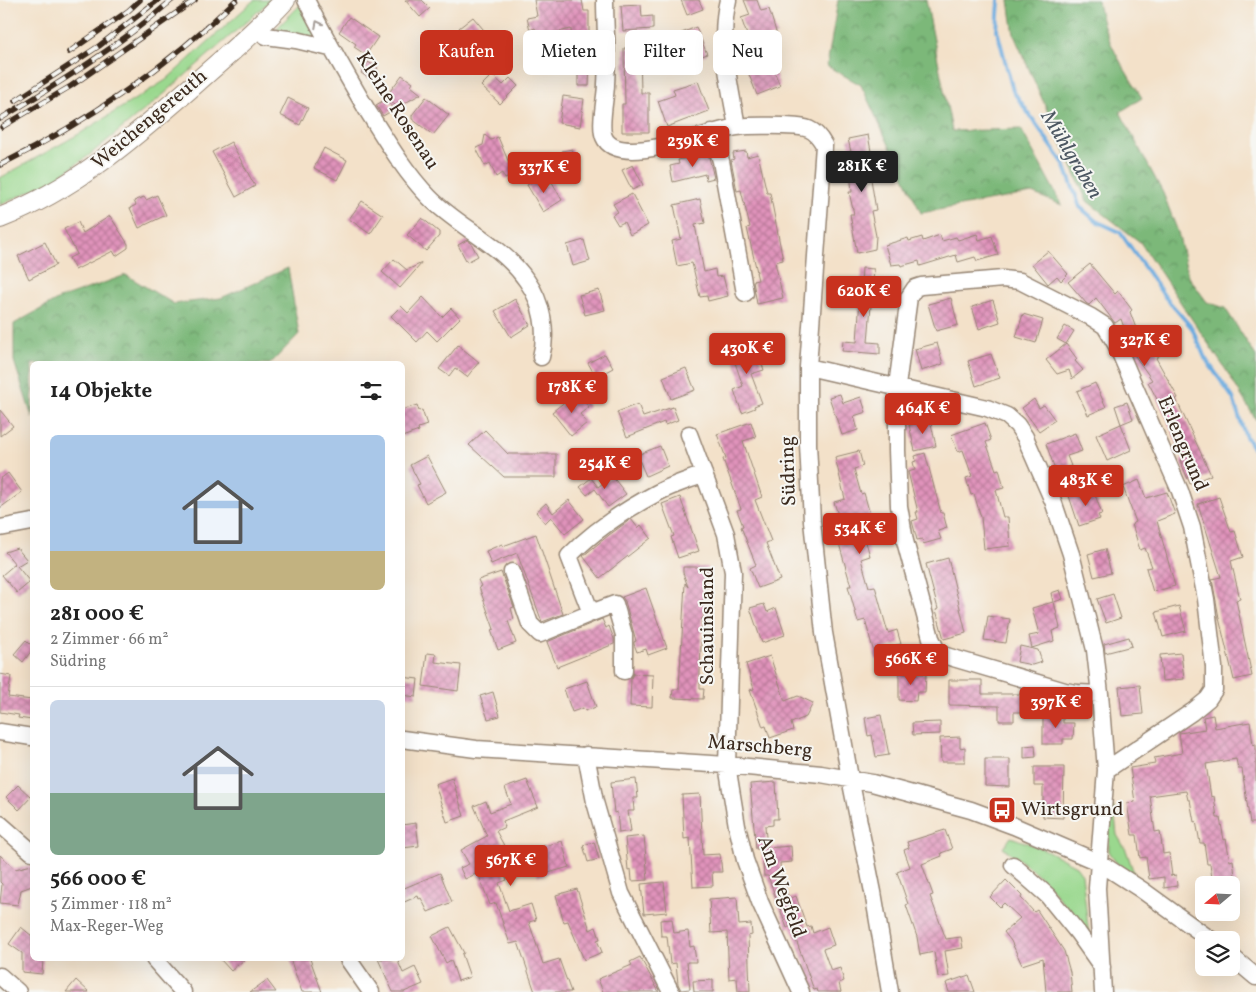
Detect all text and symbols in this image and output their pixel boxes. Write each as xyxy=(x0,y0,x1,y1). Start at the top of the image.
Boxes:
one-way arrow xyxy=(314,20,324,29)
chip: Kaufen xyxy=(420,30,513,75)
chip: Mieten xyxy=(523,30,615,75)
chip: Filter xyxy=(625,30,703,75)
chip: Neu xyxy=(713,30,782,75)
street label: Kleine Rosenau xyxy=(348,47,446,175)
street label: Weichengereuth xyxy=(86,63,214,177)
water label: Mühlgraben xyxy=(1033,104,1109,205)
pin: 239K € xyxy=(652,126,734,168)
text: 239K € xyxy=(667,131,719,153)
pin: 281K € xyxy=(821,150,903,193)
pin: 337K € xyxy=(503,152,585,194)
text: 281K € xyxy=(837,156,887,178)
text: 337K € xyxy=(519,157,569,179)
pin: 620K € xyxy=(823,276,905,318)
text: 620K € xyxy=(837,281,891,303)
pin: 327K € xyxy=(1104,324,1186,367)
text: 327K € xyxy=(1120,330,1170,352)
pin: 430K € xyxy=(706,332,788,375)
text: 430K € xyxy=(720,338,774,360)
pin: 178K € xyxy=(531,372,613,414)
text: 14 Objekte xyxy=(50,377,152,406)
icon: filters xyxy=(357,377,385,405)
text: 178K € xyxy=(547,377,597,399)
pin: 464K € xyxy=(882,392,964,435)
street label: Erlengrund xyxy=(1149,392,1215,496)
text: 464K € xyxy=(896,398,950,420)
street label: Südring xyxy=(774,435,804,507)
pin: 254K € xyxy=(564,448,646,490)
text: 254K € xyxy=(579,453,631,475)
pin: 483K € xyxy=(1045,464,1127,507)
icon: home xyxy=(173,467,263,557)
text: 483K € xyxy=(1060,470,1113,492)
pin: 534K € xyxy=(819,512,901,555)
text: 534K € xyxy=(834,518,886,540)
street label: Schauinsland xyxy=(694,567,722,685)
text: 281 000 € xyxy=(50,600,144,629)
text: 2 Zimmer · 66 m² xyxy=(50,629,168,651)
pin: 566K € xyxy=(870,644,952,686)
text: 566K € xyxy=(885,649,937,671)
text: Südring xyxy=(50,651,106,673)
pin: 397K € xyxy=(1015,686,1097,729)
text: 397K € xyxy=(1031,692,1081,714)
street label: Marschberg xyxy=(707,728,813,766)
icon: home xyxy=(173,733,263,823)
bus stop icon: Wirtsgrund xyxy=(987,795,1017,825)
place label: Wirtsgrund xyxy=(1021,796,1124,824)
street label: Am Wegfeld xyxy=(750,832,812,942)
pin: 567K € xyxy=(470,844,552,887)
text: 567K € xyxy=(486,850,536,872)
text: 566 000 € xyxy=(50,865,146,894)
north arrow xyxy=(1195,876,1240,921)
map controls xyxy=(1195,876,1240,976)
text: 5 Zimmer · 118 m² xyxy=(50,894,172,916)
text: Max-Reger-Weg xyxy=(50,916,164,938)
button: layers xyxy=(1195,931,1240,976)

